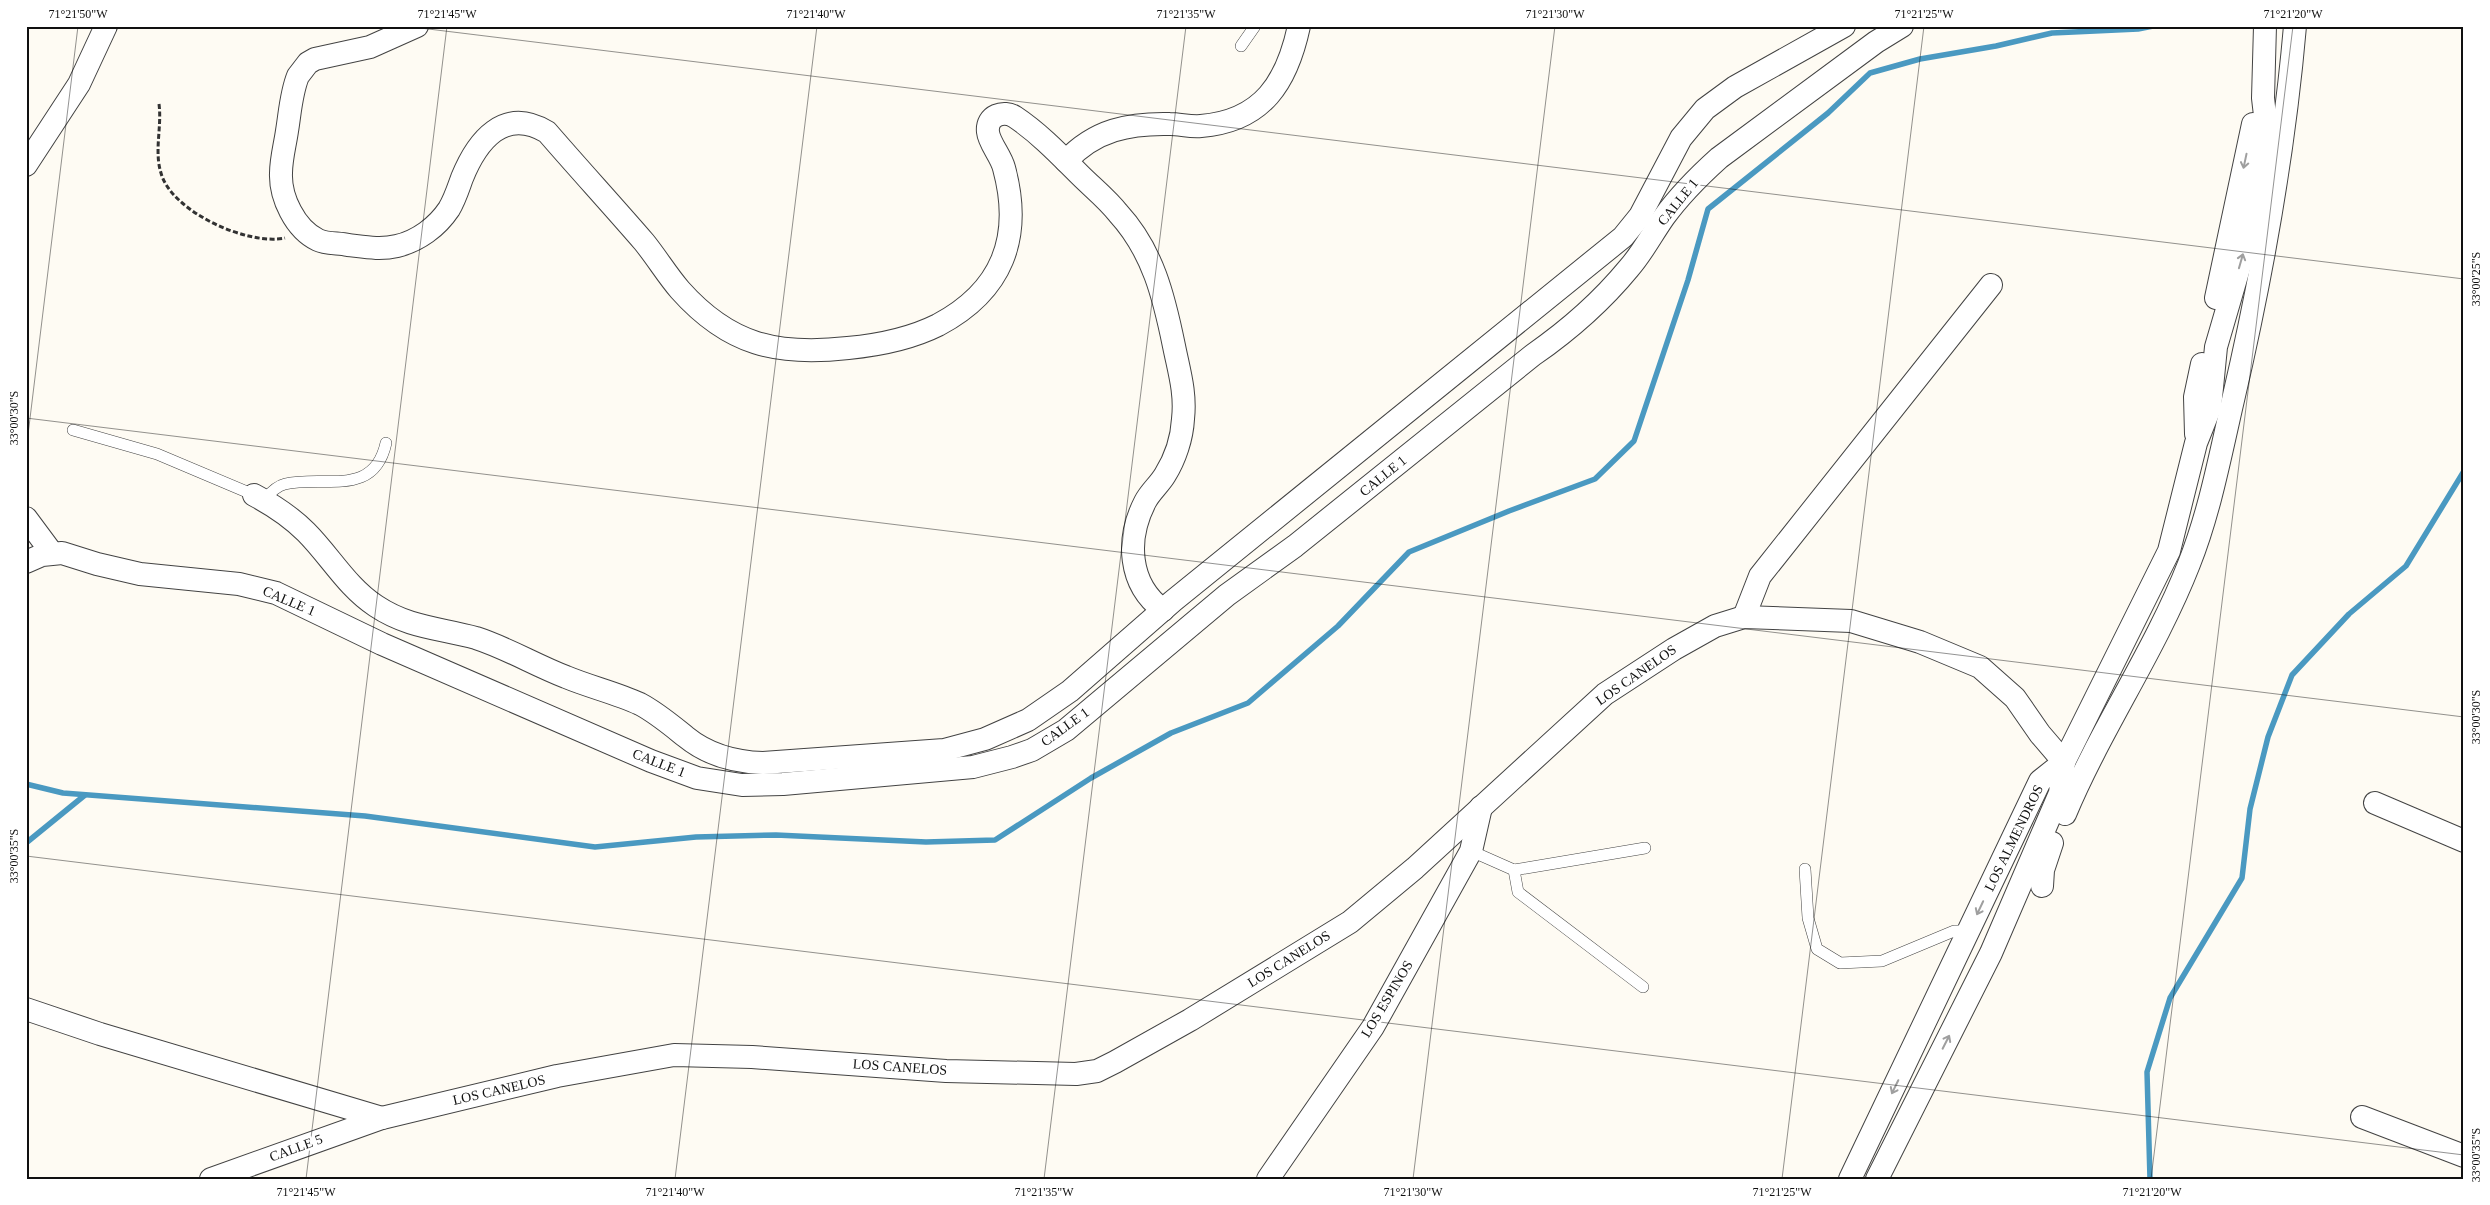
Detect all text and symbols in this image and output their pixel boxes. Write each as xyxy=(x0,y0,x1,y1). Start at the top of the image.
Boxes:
text: 71°21'50"W xyxy=(48,7,108,21)
text: 71°21'45"W xyxy=(417,7,477,21)
text: 71°21'40"W xyxy=(786,7,846,21)
text: 71°21'35"W xyxy=(1156,7,1216,21)
text: 71°21'30"W xyxy=(1525,7,1585,21)
text: 71°21'25"W xyxy=(1894,7,1954,21)
text: 71°21'20"W xyxy=(2263,7,2323,21)
one-way arrow xyxy=(2239,153,2249,169)
street label: CALLE 1 xyxy=(1655,176,1701,228)
text: 33°00'25"S xyxy=(2469,252,2483,306)
one-way arrow xyxy=(2237,253,2247,269)
text: 33°00'30"S xyxy=(7,391,21,445)
street label: CALLE 1 xyxy=(1357,453,1409,499)
street label: CALLE 1 xyxy=(260,583,318,619)
street label: LOS CANELOS xyxy=(1593,642,1679,708)
text: 33°00'30"S xyxy=(2469,690,2483,744)
street label: CALLE 1 xyxy=(1038,705,1092,749)
street label: CALLE 1 xyxy=(630,746,688,780)
street label: LOS ALMENDROS xyxy=(1982,782,2046,894)
text: 33°00'35"S xyxy=(7,829,21,883)
one-way arrow xyxy=(1975,900,1985,915)
street label: LOS CANELOS xyxy=(1245,928,1333,990)
street label: LOS ESPINOS xyxy=(1358,958,1416,1040)
one-way arrow xyxy=(1942,1034,1952,1049)
street label: LOS CANELOS xyxy=(852,1056,948,1078)
street label: LOS CANELOS xyxy=(451,1072,547,1108)
one-way arrow xyxy=(1890,1079,1900,1094)
text: 33°00'35"S xyxy=(2469,1128,2483,1182)
street label: CALLE 5 xyxy=(267,1131,325,1165)
text: 71°21'45"W xyxy=(276,1185,336,1199)
text: 71°21'40"W xyxy=(645,1185,705,1199)
text: 71°21'35"W xyxy=(1014,1185,1074,1199)
text: 71°21'30"W xyxy=(1383,1185,1443,1199)
text: 71°21'25"W xyxy=(1752,1185,1812,1199)
text: 71°21'20"W xyxy=(2122,1185,2182,1199)

